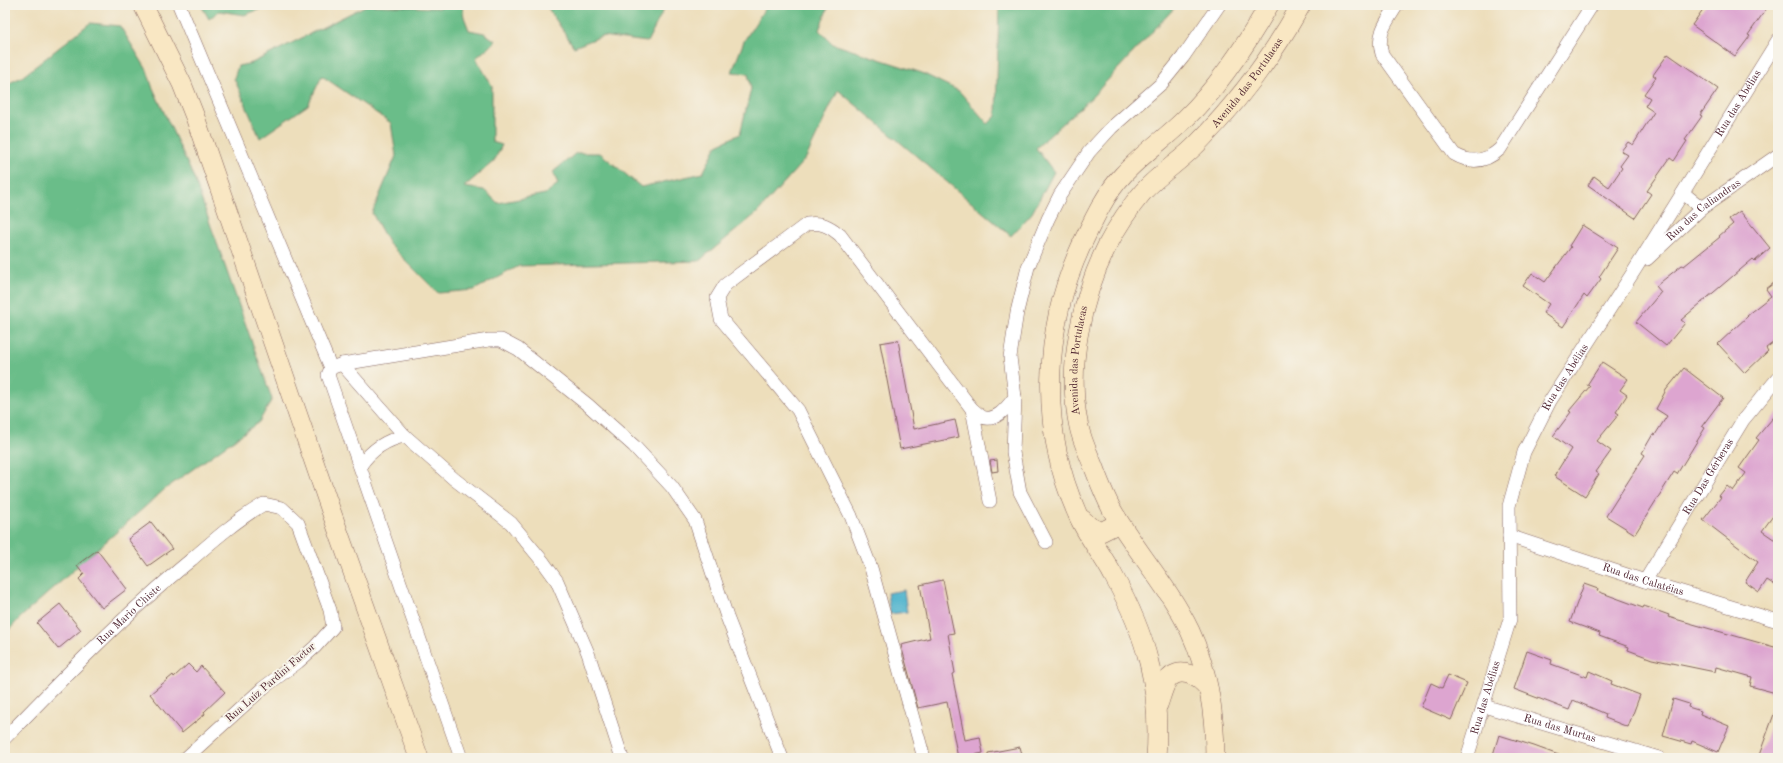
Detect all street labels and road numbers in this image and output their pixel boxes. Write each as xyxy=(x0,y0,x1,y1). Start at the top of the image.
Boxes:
street label: Avenida das Portulacas xyxy=(1210,36,1285,130)
street label: Rua das Abélias xyxy=(1713,68,1764,139)
street label: Rua das Caliandras xyxy=(1665,177,1743,243)
street label: Avenida das Portulacas xyxy=(1069,304,1090,416)
street label: Rua das Abélias xyxy=(1541,342,1591,413)
street label: Rua Das Gérberas xyxy=(1681,437,1736,517)
street label: Rua das Calatéias xyxy=(1601,562,1685,598)
street label: Rua Mario Chiste xyxy=(95,582,163,647)
street label: Rua Luiz Pardini Factor xyxy=(224,641,318,725)
street label: Rua das Abélias xyxy=(1469,659,1502,736)
street label: Rua das Murtas xyxy=(1522,713,1597,745)

